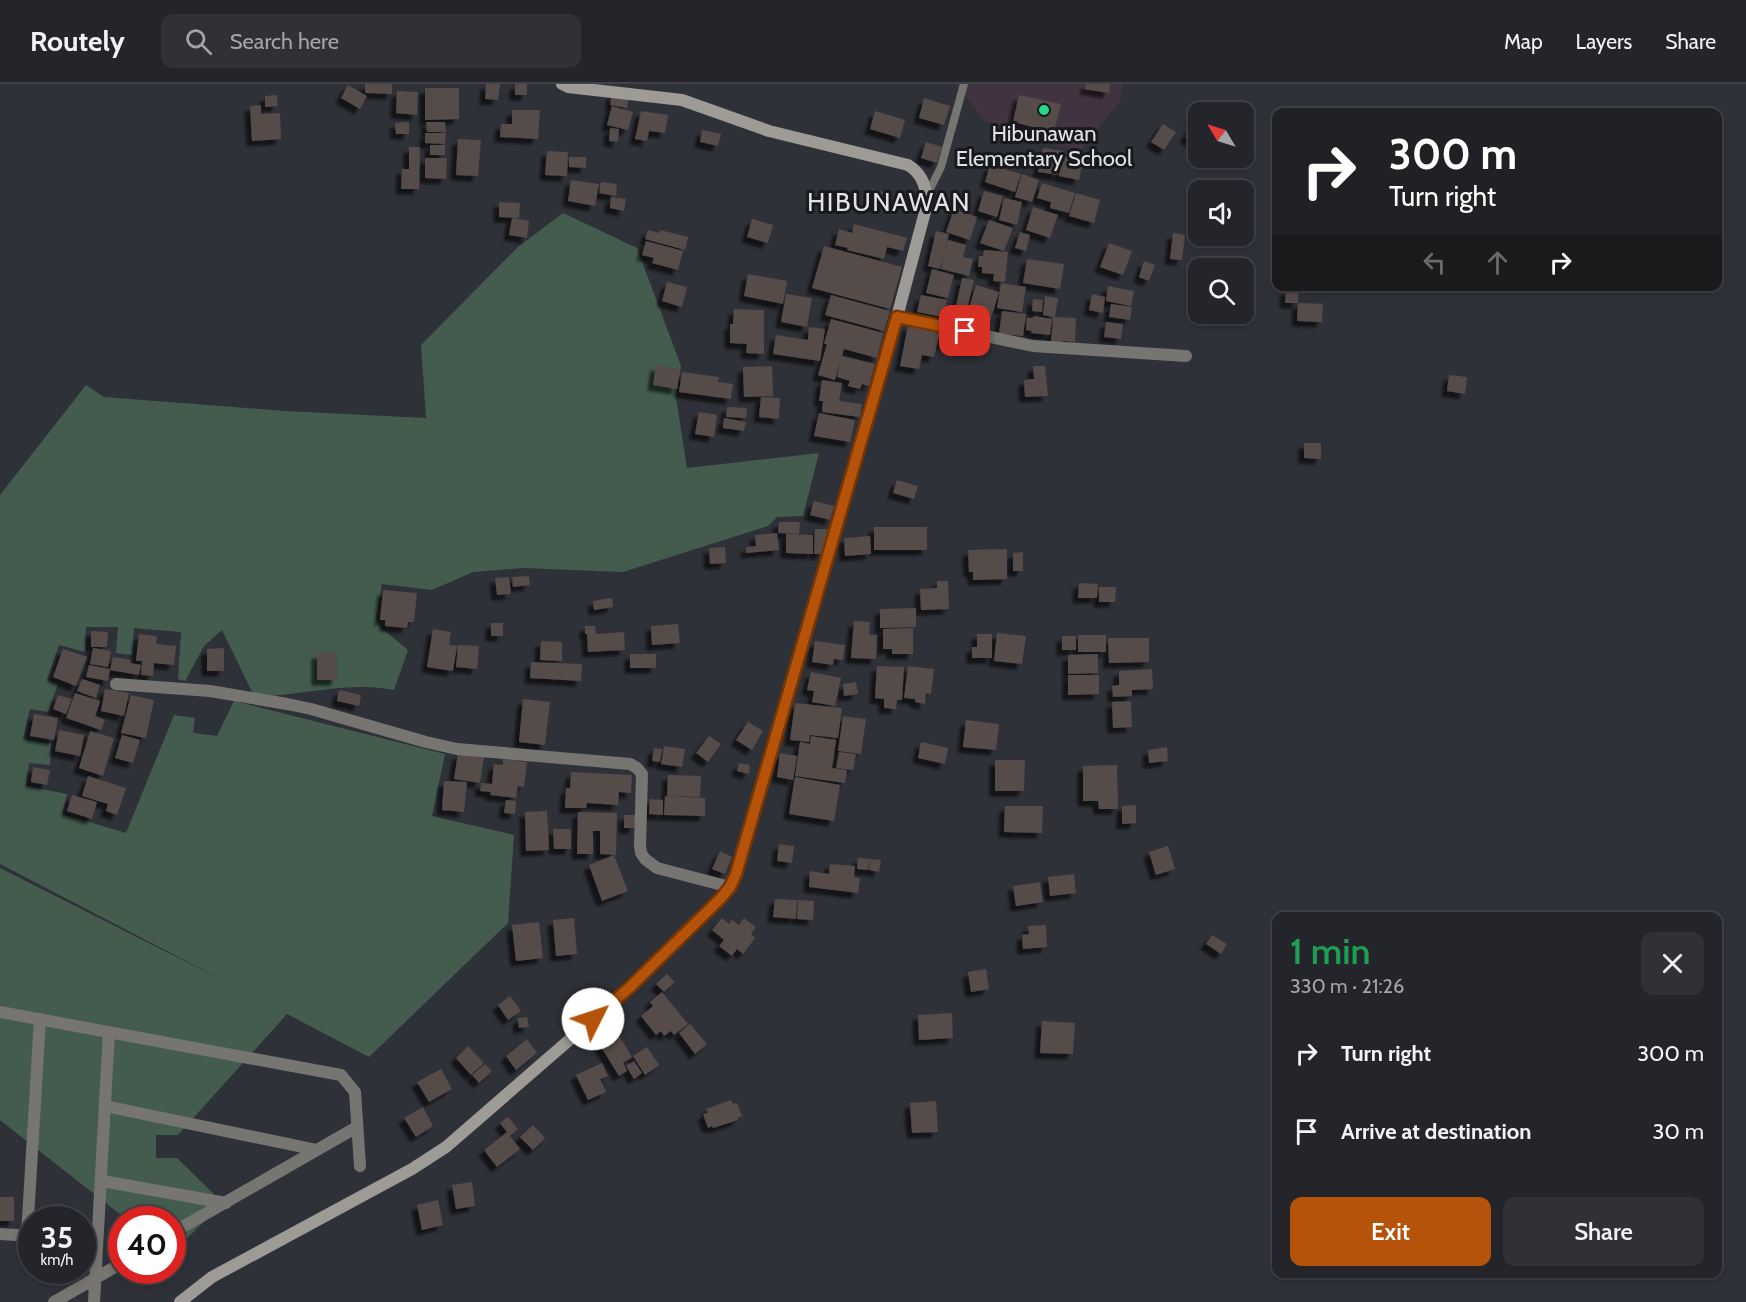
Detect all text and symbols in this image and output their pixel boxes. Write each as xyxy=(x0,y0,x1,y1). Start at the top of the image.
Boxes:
search box xyxy=(161,14,581,68)
text: Routely xyxy=(30,24,125,58)
icon: search xyxy=(182,25,215,58)
text: Search here xyxy=(230,28,339,55)
text: Map xyxy=(1504,29,1543,54)
text: Layers xyxy=(1576,29,1632,54)
text: Share xyxy=(1665,29,1716,54)
north arrow xyxy=(1188,102,1254,168)
map controls xyxy=(1188,102,1254,324)
marker: Hibunawan Elementary School xyxy=(1037,103,1051,117)
place label: Hibunawan Elementary School xyxy=(956,120,1133,172)
text: 300 m xyxy=(1389,128,1517,180)
icon: right xyxy=(1290,132,1368,210)
button: sound xyxy=(1188,180,1254,246)
text: Turn right xyxy=(1389,180,1496,213)
district label: HIBUNAWAN xyxy=(807,186,971,218)
icon: left xyxy=(1418,246,1451,279)
icon: ahead xyxy=(1481,246,1514,279)
icon: right xyxy=(1544,246,1577,279)
button: search xyxy=(1188,258,1254,324)
pin xyxy=(939,305,990,356)
icon: arrive xyxy=(948,314,981,347)
text: 1 min xyxy=(1290,929,1370,973)
button: close xyxy=(1641,932,1704,995)
text: 330 m · 21:26 xyxy=(1290,974,1404,998)
position arrow xyxy=(561,987,625,1051)
icon: right xyxy=(1290,1037,1323,1070)
text: Turn right xyxy=(1341,1040,1431,1067)
text: 300 m xyxy=(1637,1040,1704,1067)
icon: arrive xyxy=(1290,1115,1323,1148)
text: Arrive at destination xyxy=(1341,1118,1531,1145)
text: 30 m xyxy=(1652,1118,1704,1145)
button: Exit xyxy=(1290,1197,1491,1266)
button: Share xyxy=(1503,1197,1704,1266)
speed limit sign: 40 xyxy=(108,1206,186,1284)
text: 35 xyxy=(41,1219,73,1256)
text: km/h xyxy=(41,1251,73,1269)

